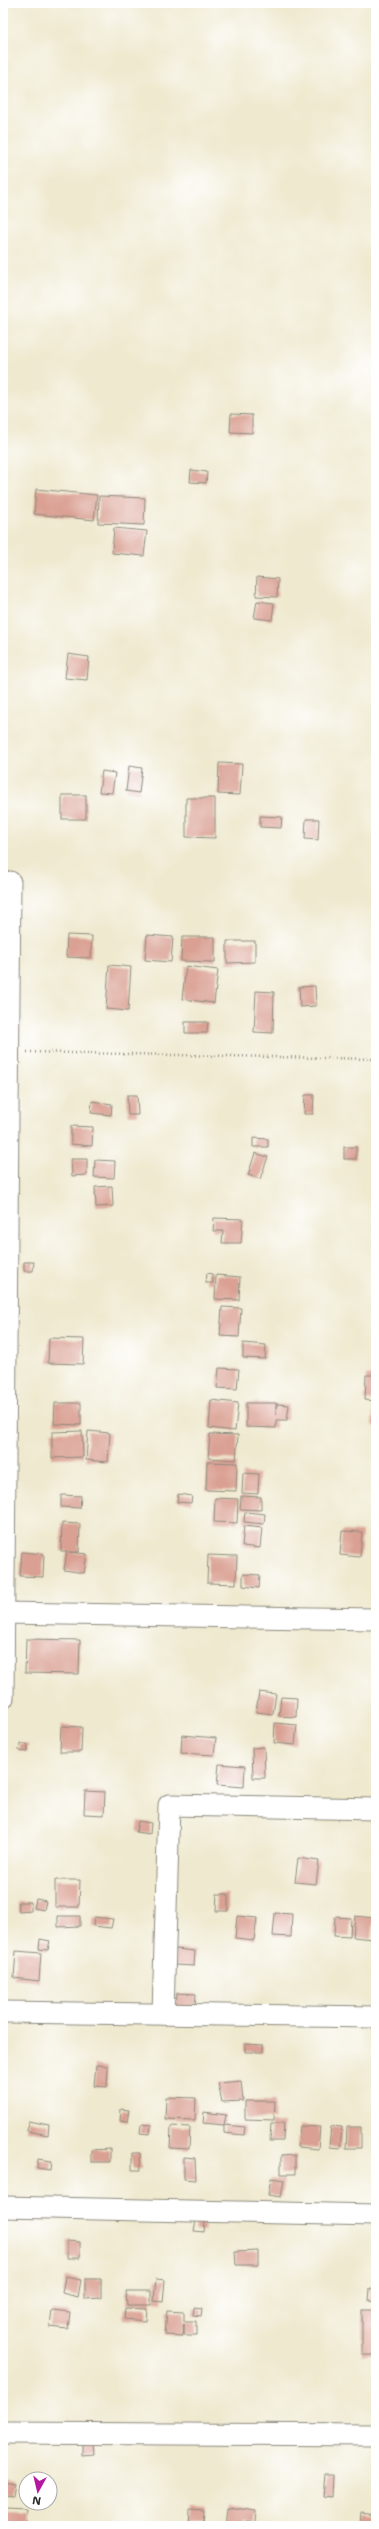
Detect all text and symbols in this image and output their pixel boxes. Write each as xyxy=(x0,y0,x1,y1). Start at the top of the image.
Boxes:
north arrow xyxy=(18,2471,58,2511)
text: N xyxy=(31,2492,42,2508)

